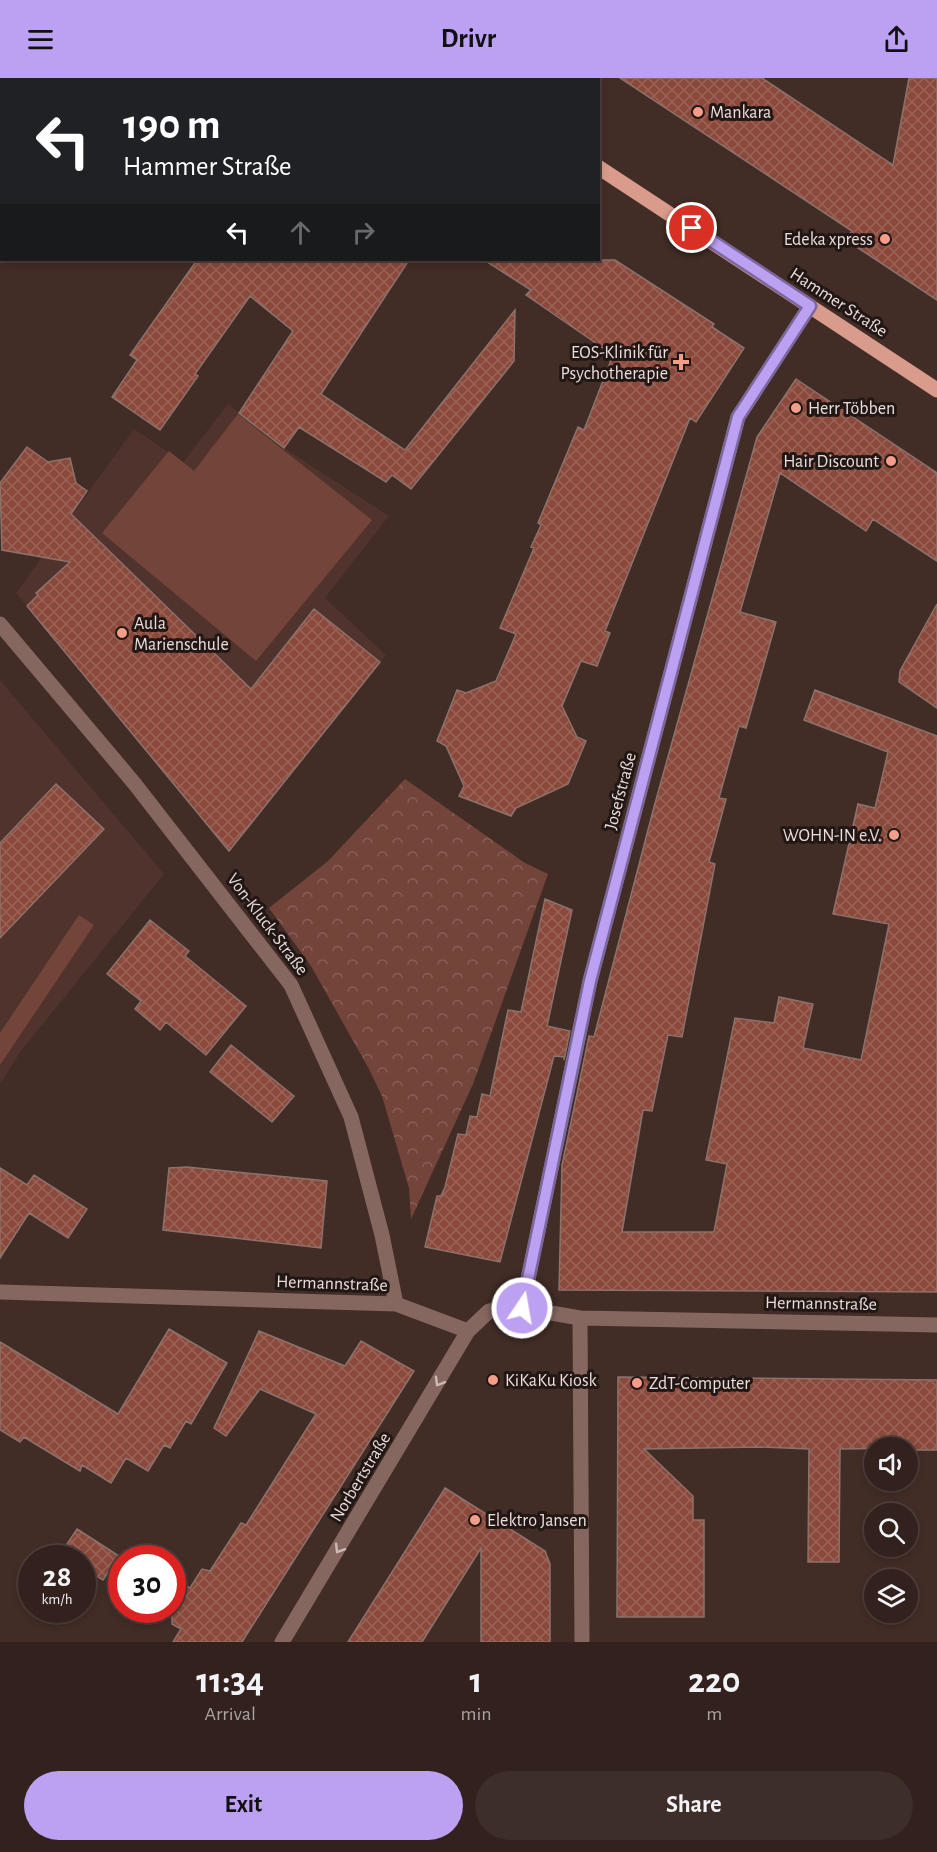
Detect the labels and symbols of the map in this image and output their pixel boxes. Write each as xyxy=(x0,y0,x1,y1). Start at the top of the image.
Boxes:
place label: Mankara xyxy=(710,104,771,122)
marker: Mankara xyxy=(691,105,705,119)
pin xyxy=(666,202,717,253)
place label: Edeka xpress xyxy=(784,231,873,249)
marker: Edeka xpress xyxy=(878,232,892,246)
street label: Hammer Straße xyxy=(786,265,890,341)
place label: EOS-Klinik für Psychotherapie xyxy=(561,344,668,383)
marker: EOS-Klinik für Psychotherapie xyxy=(672,353,690,371)
place label: Herr Többen xyxy=(808,400,895,418)
marker: Herr Többen xyxy=(789,401,803,415)
place label: Hair Discount xyxy=(783,453,879,471)
marker: Hair Discount xyxy=(884,454,898,468)
place label: Aula Marienschule xyxy=(134,615,229,654)
marker: Aula Marienschule xyxy=(115,626,129,640)
street label: Josefstraße xyxy=(602,751,640,832)
place label: WOHN-IN e.V. xyxy=(783,827,882,845)
marker: WOHN-IN e.V. xyxy=(887,828,901,842)
street label: Von-Kluck-Straße xyxy=(223,870,311,979)
street label: Hermannstraße xyxy=(276,1273,388,1295)
position arrow xyxy=(490,1276,554,1340)
street label: Hermannstraße xyxy=(765,1294,877,1314)
place label: KiKaKu Kiosk xyxy=(505,1372,598,1390)
marker: KiKaKu Kiosk xyxy=(486,1373,500,1387)
place label: ZdT-Computer xyxy=(649,1375,750,1393)
one-way arrow xyxy=(435,1376,446,1386)
marker: ZdT-Computer xyxy=(630,1376,644,1390)
street label: Norbertstraße xyxy=(327,1430,394,1525)
place label: Elektro Jansen xyxy=(487,1512,587,1530)
marker: Elektro Jansen xyxy=(468,1513,482,1527)
one-way arrow xyxy=(334,1543,346,1553)
speed limit sign: 30 xyxy=(108,1545,186,1623)

